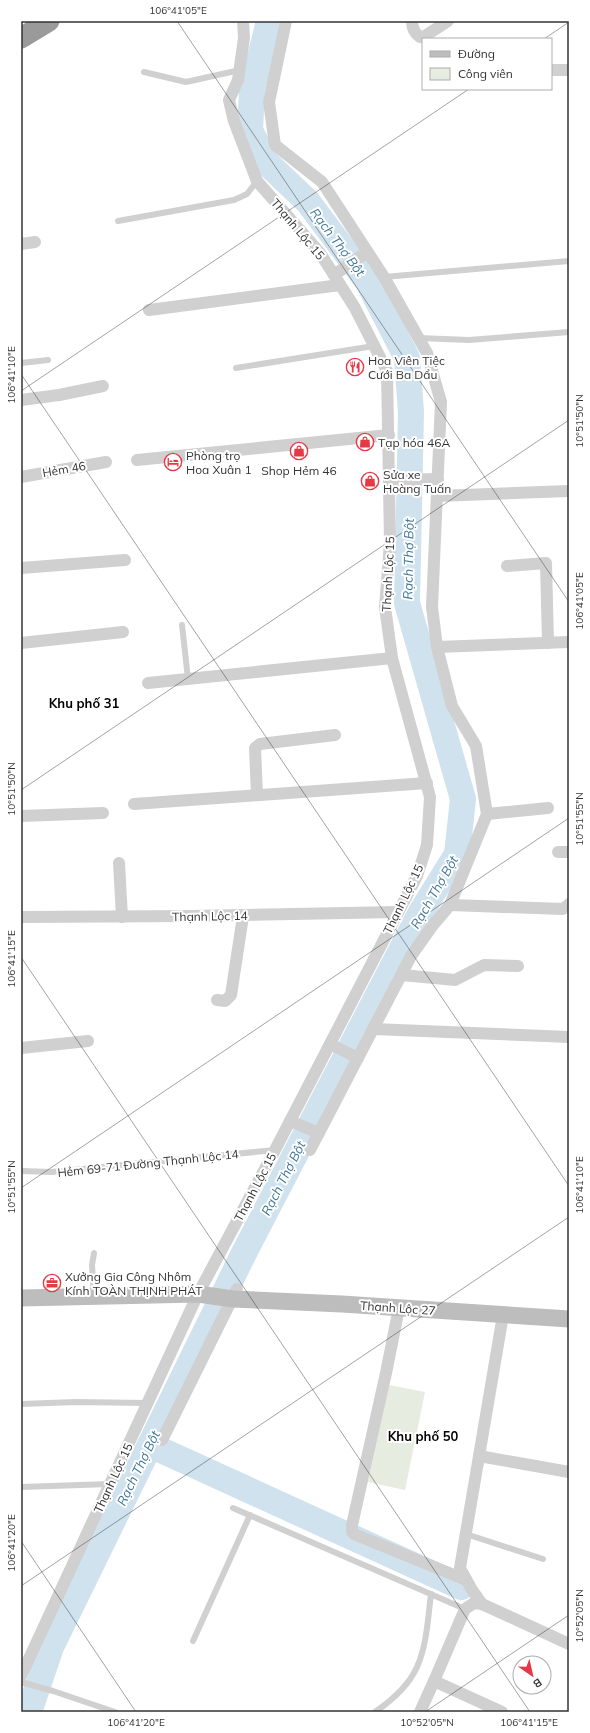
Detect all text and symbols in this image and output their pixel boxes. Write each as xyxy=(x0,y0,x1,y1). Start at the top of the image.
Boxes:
text: 106°41'05"E xyxy=(149,4,207,17)
legend xyxy=(422,38,552,90)
text: Đường xyxy=(458,46,495,61)
text: Công viên xyxy=(458,66,513,81)
street label: Thạnh Lộc 15 xyxy=(268,195,328,263)
water label: Rạch Thợ Bột xyxy=(307,205,369,280)
text: 106°41'10"E xyxy=(5,346,18,404)
place label: Hoa Viên Tiệc Cưới Ba Dẩu xyxy=(368,353,445,382)
restaurant icon: Hoa Viên Tiệc Cưới Ba Dẩu xyxy=(345,357,365,377)
text: 10°51'50"N xyxy=(573,394,586,448)
shop icon: Tạp hóa 46A xyxy=(355,432,375,452)
place label: Tạp hóa 46A xyxy=(378,435,450,450)
shop icon: Shop Hẻm 46 xyxy=(289,441,309,461)
place label: Phòng trọ Hoa Xuân 1 xyxy=(186,448,252,477)
hotel icon: Phòng trọ Hoa Xuân 1 xyxy=(163,452,183,472)
street label: Hẻm 46 xyxy=(41,458,87,480)
place label: Shop Hẻm 46 xyxy=(261,463,337,478)
place label: Sửa xe Hoàng Tuấn xyxy=(383,467,451,496)
shop icon: Sửa xe Hoàng Tuấn xyxy=(360,471,380,491)
water label: Rạch Thợ Bột xyxy=(399,518,417,600)
street label: Thạnh Lộc 15 xyxy=(379,536,397,612)
text: 106°41'05"E xyxy=(573,572,586,630)
district label: Khu phố 31 xyxy=(49,695,119,711)
text: 10°51'50"N xyxy=(5,762,18,816)
text: 10°51'55"N xyxy=(573,792,586,846)
water label: Rạch Thợ Bột xyxy=(407,852,461,931)
street label: Thạnh Lộc 15 xyxy=(380,862,426,936)
street label: Thạnh Lộc 14 xyxy=(172,908,248,924)
text: 106°41'15"E xyxy=(5,930,18,988)
water label: Rạch Thợ Bột xyxy=(257,1138,309,1218)
street label: Hẻm 69-71 Đường Thạnh Lộc 14 xyxy=(57,1146,239,1180)
street label: Thạnh Lộc 15 xyxy=(231,1150,279,1224)
text: 106°41'10"E xyxy=(573,1156,586,1214)
text: 10°51'55"N xyxy=(5,1160,18,1214)
place label: Xưởng Gia Công Nhôm Kính TOÀN THỊNH PHÁT xyxy=(65,1269,203,1298)
office icon: Xưởng Gia Công Nhôm Kính TOÀN THỊNH PHÁT xyxy=(42,1273,62,1293)
street label: Thạnh Lộc 27 xyxy=(360,1298,436,1318)
water label: Rạch Thợ Bột xyxy=(113,1428,163,1508)
district label: Khu phố 50 xyxy=(388,1428,458,1444)
street label: Thạnh Lộc 15 xyxy=(90,1441,136,1515)
text: 106°41'20"E xyxy=(5,1514,18,1572)
text: 10°52'05"N xyxy=(573,1589,586,1643)
north arrow xyxy=(512,1655,552,1695)
text: B xyxy=(530,1675,545,1691)
text: 106°41'20"E xyxy=(107,1716,165,1729)
text: 10°52'05"N xyxy=(400,1716,454,1729)
text: 106°41'15"E xyxy=(500,1716,558,1729)

